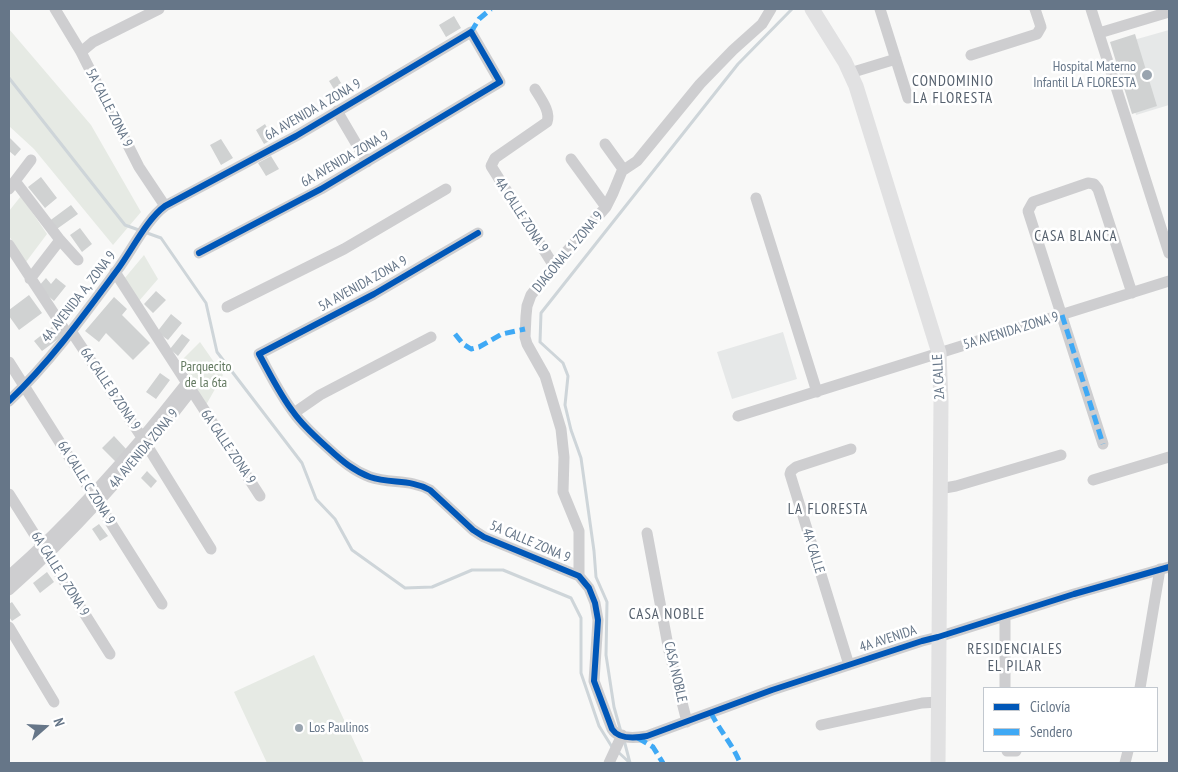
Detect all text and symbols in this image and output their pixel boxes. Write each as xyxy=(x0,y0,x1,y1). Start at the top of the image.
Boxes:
place label: Hospital Materno Infantil LA FLORESTA xyxy=(1033,59,1136,92)
street label: 5A CALLE ZONA 9 xyxy=(82,66,136,150)
marker: Hospital Materno Infantil LA FLORESTA xyxy=(1140,68,1154,82)
district label: CONDOMINIO LA FLORESTA xyxy=(911,73,995,108)
street label: 6A AVENIDA A ZONA 9 xyxy=(262,76,364,144)
street label: 6A AVENIDA ZONA 9 xyxy=(298,127,392,191)
street label: 4A CALLE ZONA 9 xyxy=(490,174,552,256)
street label: DIAGONAL 1 ZONA 9 xyxy=(529,208,607,296)
district label: CASA BLANCA xyxy=(1033,228,1119,246)
street label: 4A AVENIDA A, ZONA 9 xyxy=(38,248,120,346)
street label: 5A AVENIDA ZONA 9 xyxy=(316,253,410,315)
street label: 5A AVENIDA ZONA 9 xyxy=(961,309,1061,353)
street label: 6A CALLE B ZONA 9 xyxy=(76,345,144,433)
street label: 2A CALLE xyxy=(929,353,949,401)
park label: Parquecito de la 6ta xyxy=(181,359,231,392)
street label: 4A AVENIDA ZONA 9 xyxy=(106,406,182,492)
street label: 6A CALLE ZONA 9 xyxy=(197,407,259,487)
street label: 6A CALLE C ZONA 9 xyxy=(54,438,118,528)
district label: LA FLORESTA xyxy=(786,501,870,519)
street label: 5A CALLE ZONA 9 xyxy=(487,517,573,567)
street label: 4A CALLE xyxy=(798,526,828,576)
street label: 6A CALLE D ZONA 9 xyxy=(27,529,93,619)
district label: CASA NOBLE xyxy=(628,606,706,624)
street label: 4A AVENIDA xyxy=(857,622,919,656)
street label: CASA NOBLE xyxy=(660,640,690,704)
district label: RESIDENCIALES EL PILAR xyxy=(966,641,1064,676)
legend xyxy=(983,687,1158,752)
text: Ciclovía xyxy=(1030,697,1070,716)
north arrow xyxy=(20,702,70,752)
text: N xyxy=(49,716,69,729)
place label: Los Paulinos xyxy=(309,720,369,736)
marker: Los Paulinos xyxy=(293,722,305,734)
text: Sendero xyxy=(1030,722,1072,741)

